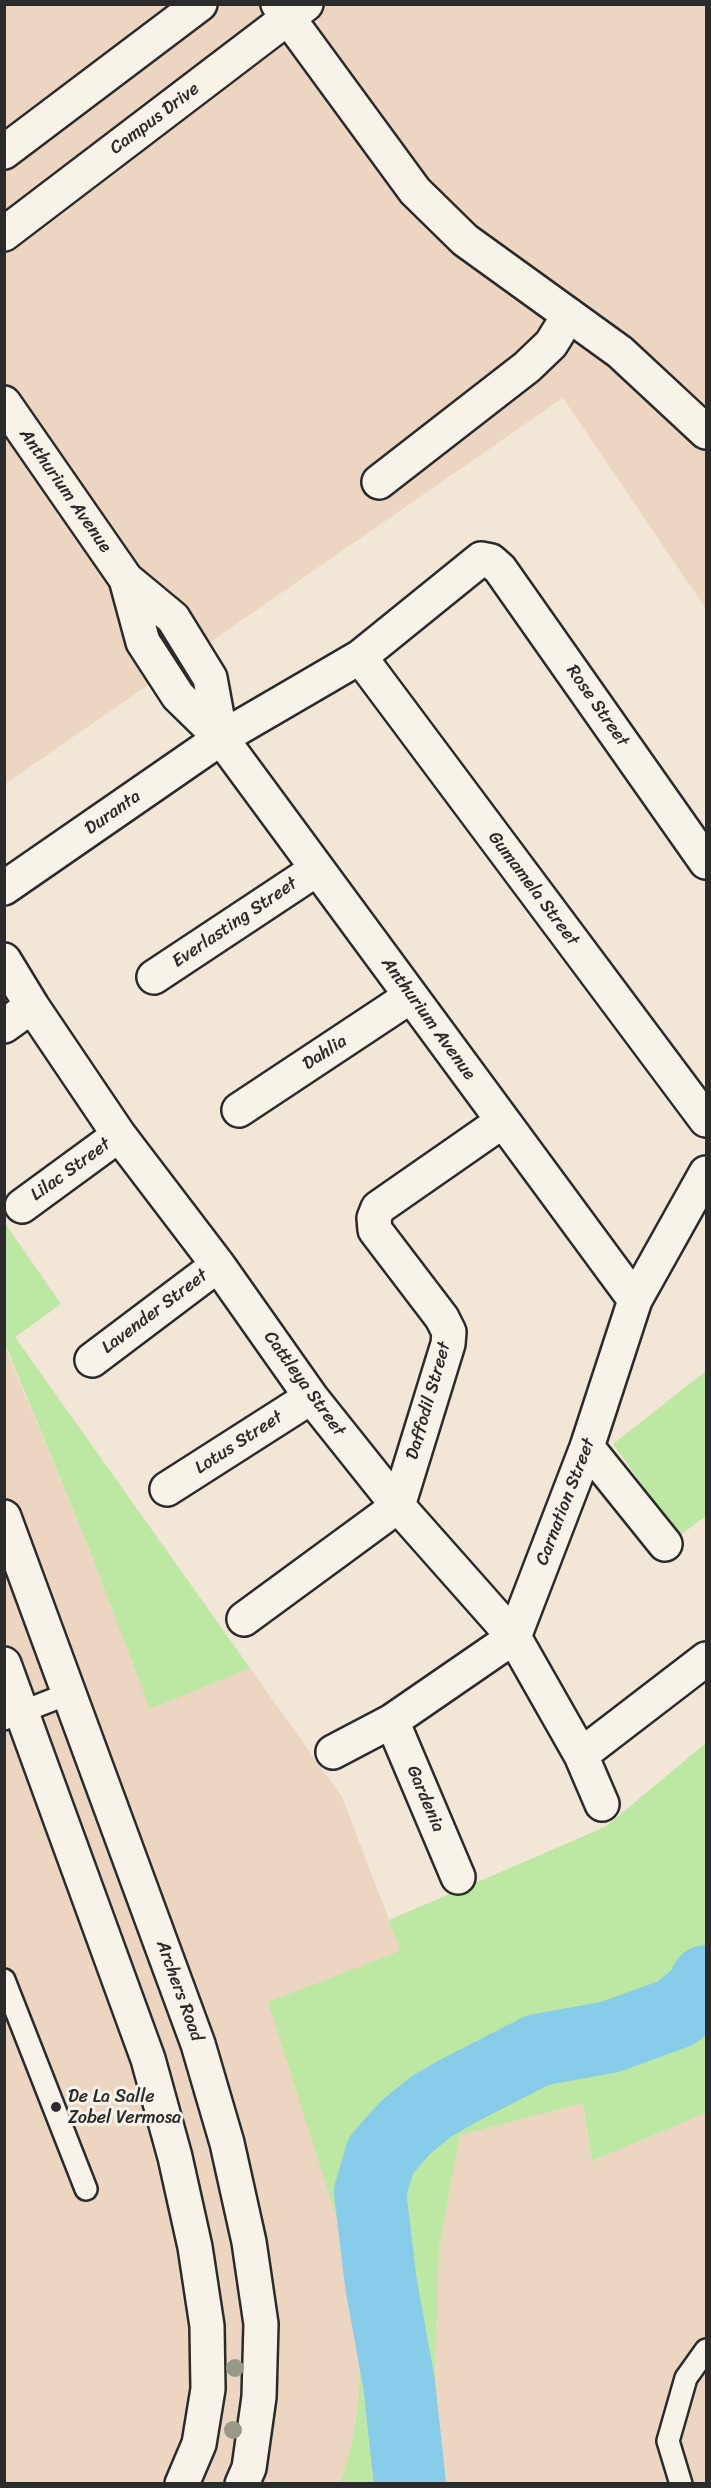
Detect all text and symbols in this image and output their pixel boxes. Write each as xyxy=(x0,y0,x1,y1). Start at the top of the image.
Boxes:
street label: Campus Drive xyxy=(106,78,204,160)
street label: Anthurium Avenue xyxy=(14,425,116,557)
street label: Rose Street xyxy=(561,661,633,751)
street label: Duranta xyxy=(81,786,145,840)
street label: Gumamela Street xyxy=(483,828,583,950)
street label: Everlasting Street xyxy=(168,873,302,973)
street label: Anthurium Avenue xyxy=(376,953,480,1085)
street label: Dahlia xyxy=(299,1031,351,1075)
street label: Lilac Street xyxy=(27,1134,115,1206)
street label: Lavender Street xyxy=(98,1265,212,1359)
street label: Cattleya Street xyxy=(259,1327,349,1441)
street label: Daffodil Street xyxy=(402,1340,456,1462)
street label: Lotus Street xyxy=(191,1407,287,1479)
street label: Carnation Street xyxy=(532,1435,600,1569)
street label: Gardenia xyxy=(401,1762,449,1836)
street label: Archers Road xyxy=(151,1938,207,2044)
place label: De La Salle Zobel Vermosa xyxy=(68,2086,181,2128)
marker: De La Salle Zobel Vermosa xyxy=(49,2100,63,2114)

